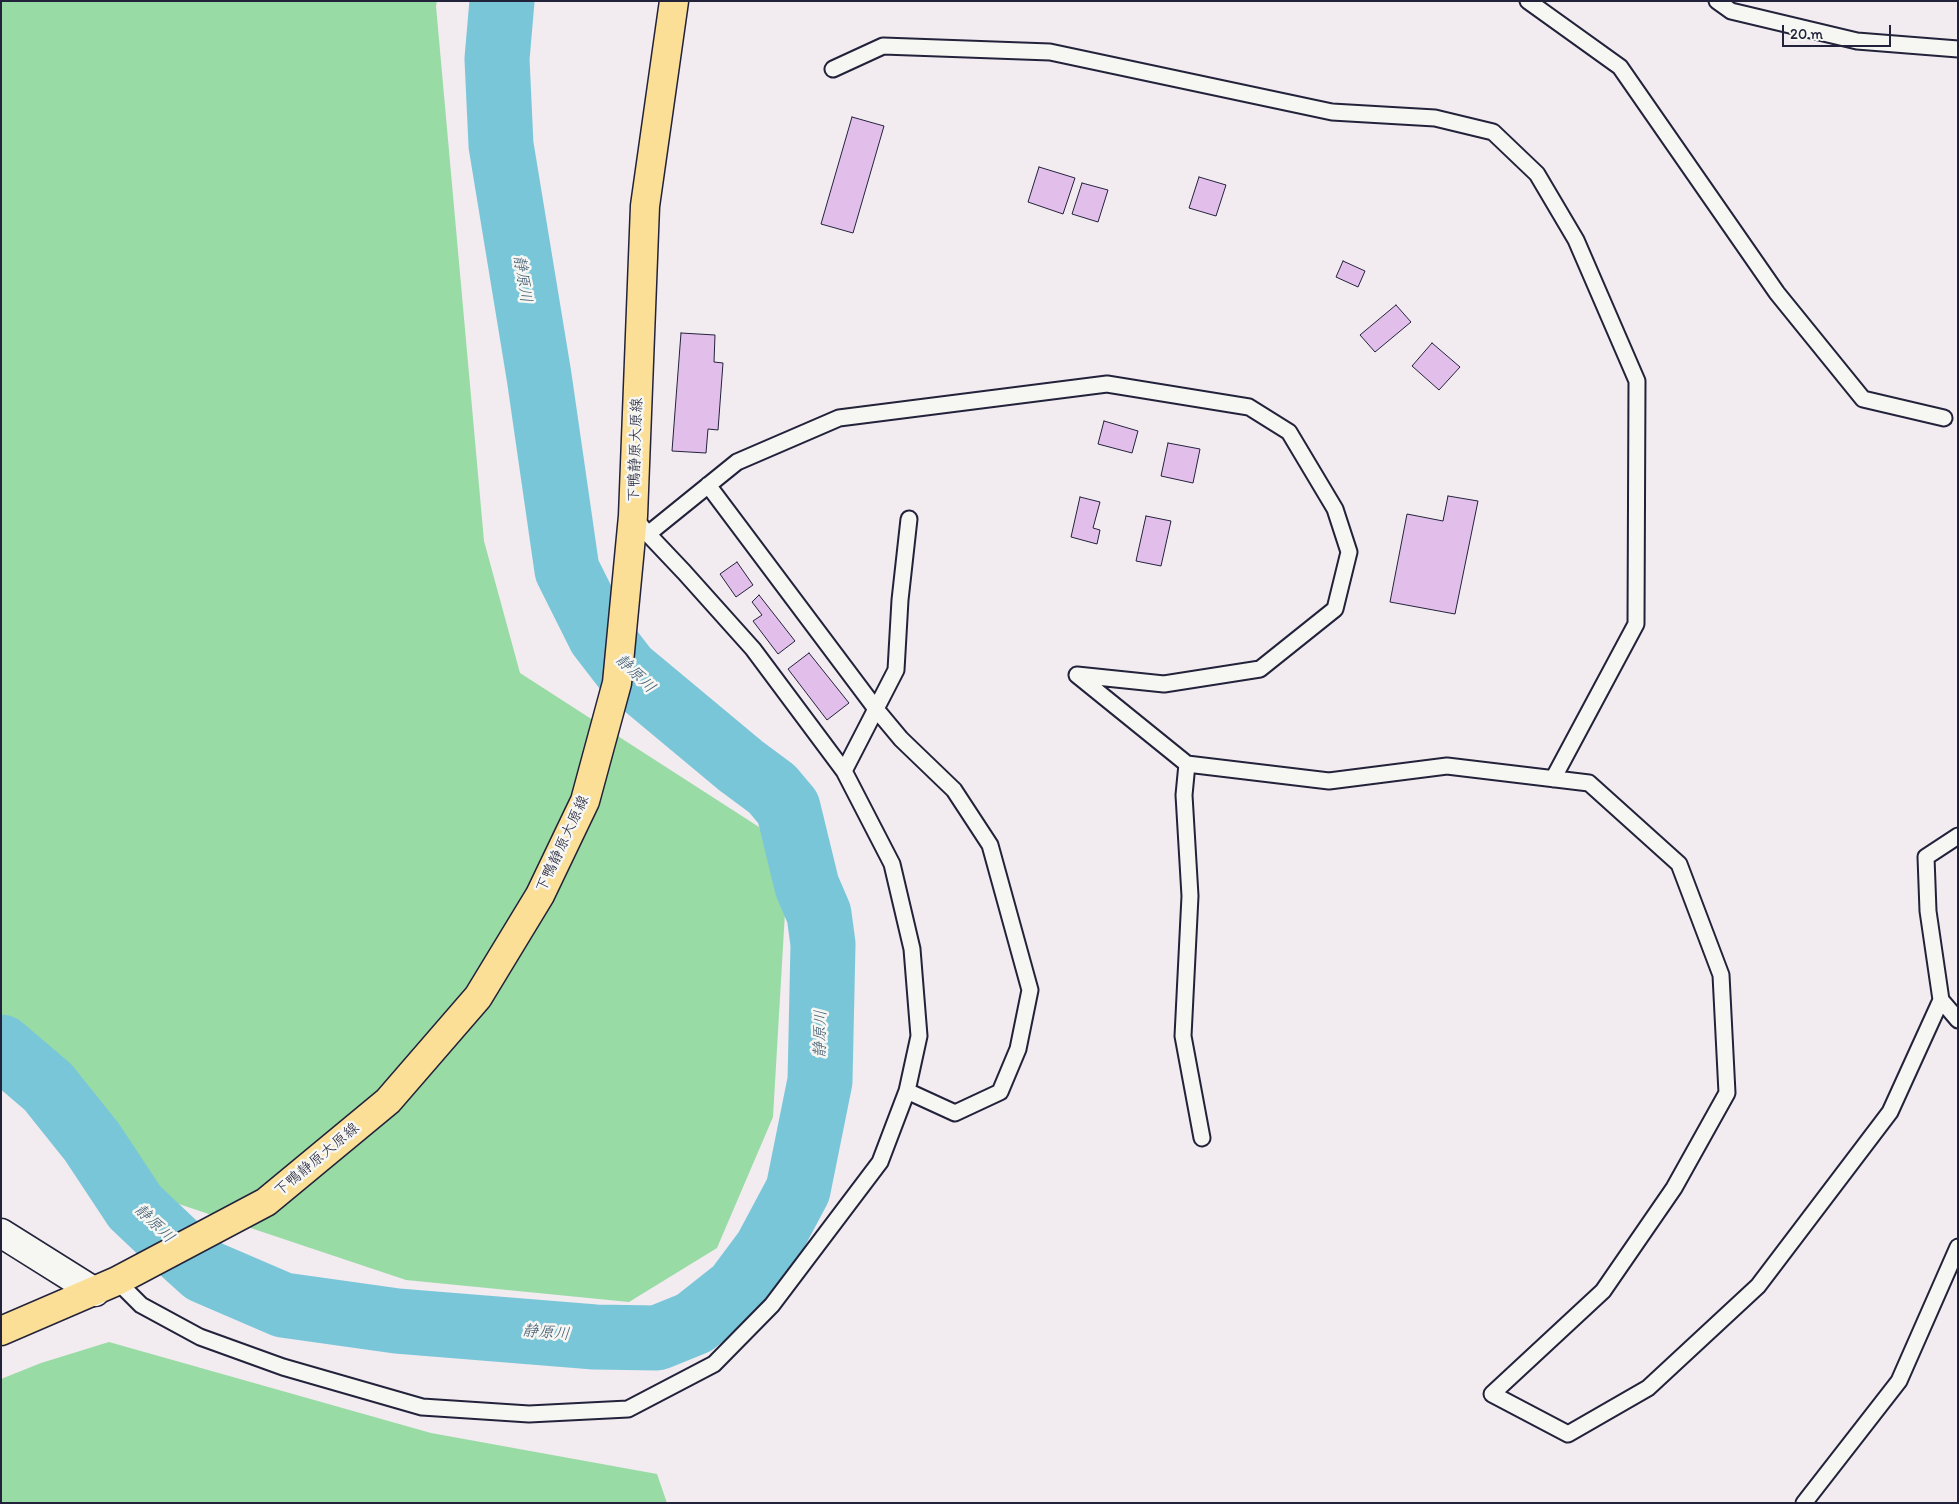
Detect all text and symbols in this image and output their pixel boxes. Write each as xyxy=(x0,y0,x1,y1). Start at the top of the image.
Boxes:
scale bar xyxy=(1784,15,1893,47)
text: 20 m xyxy=(1790,25,1823,43)
water label: 静原川 xyxy=(509,254,535,304)
street label: 下鴨静原大原線 xyxy=(625,397,647,503)
water label: 静原川 xyxy=(611,650,659,698)
street label: 下鴨静原大原線 xyxy=(533,793,593,895)
water label: 静原川 xyxy=(811,1010,831,1058)
street label: 下鴨静原大原線 xyxy=(271,1119,363,1201)
water label: 静原川 xyxy=(130,1200,178,1248)
water label: 静原川 xyxy=(521,1321,571,1345)

